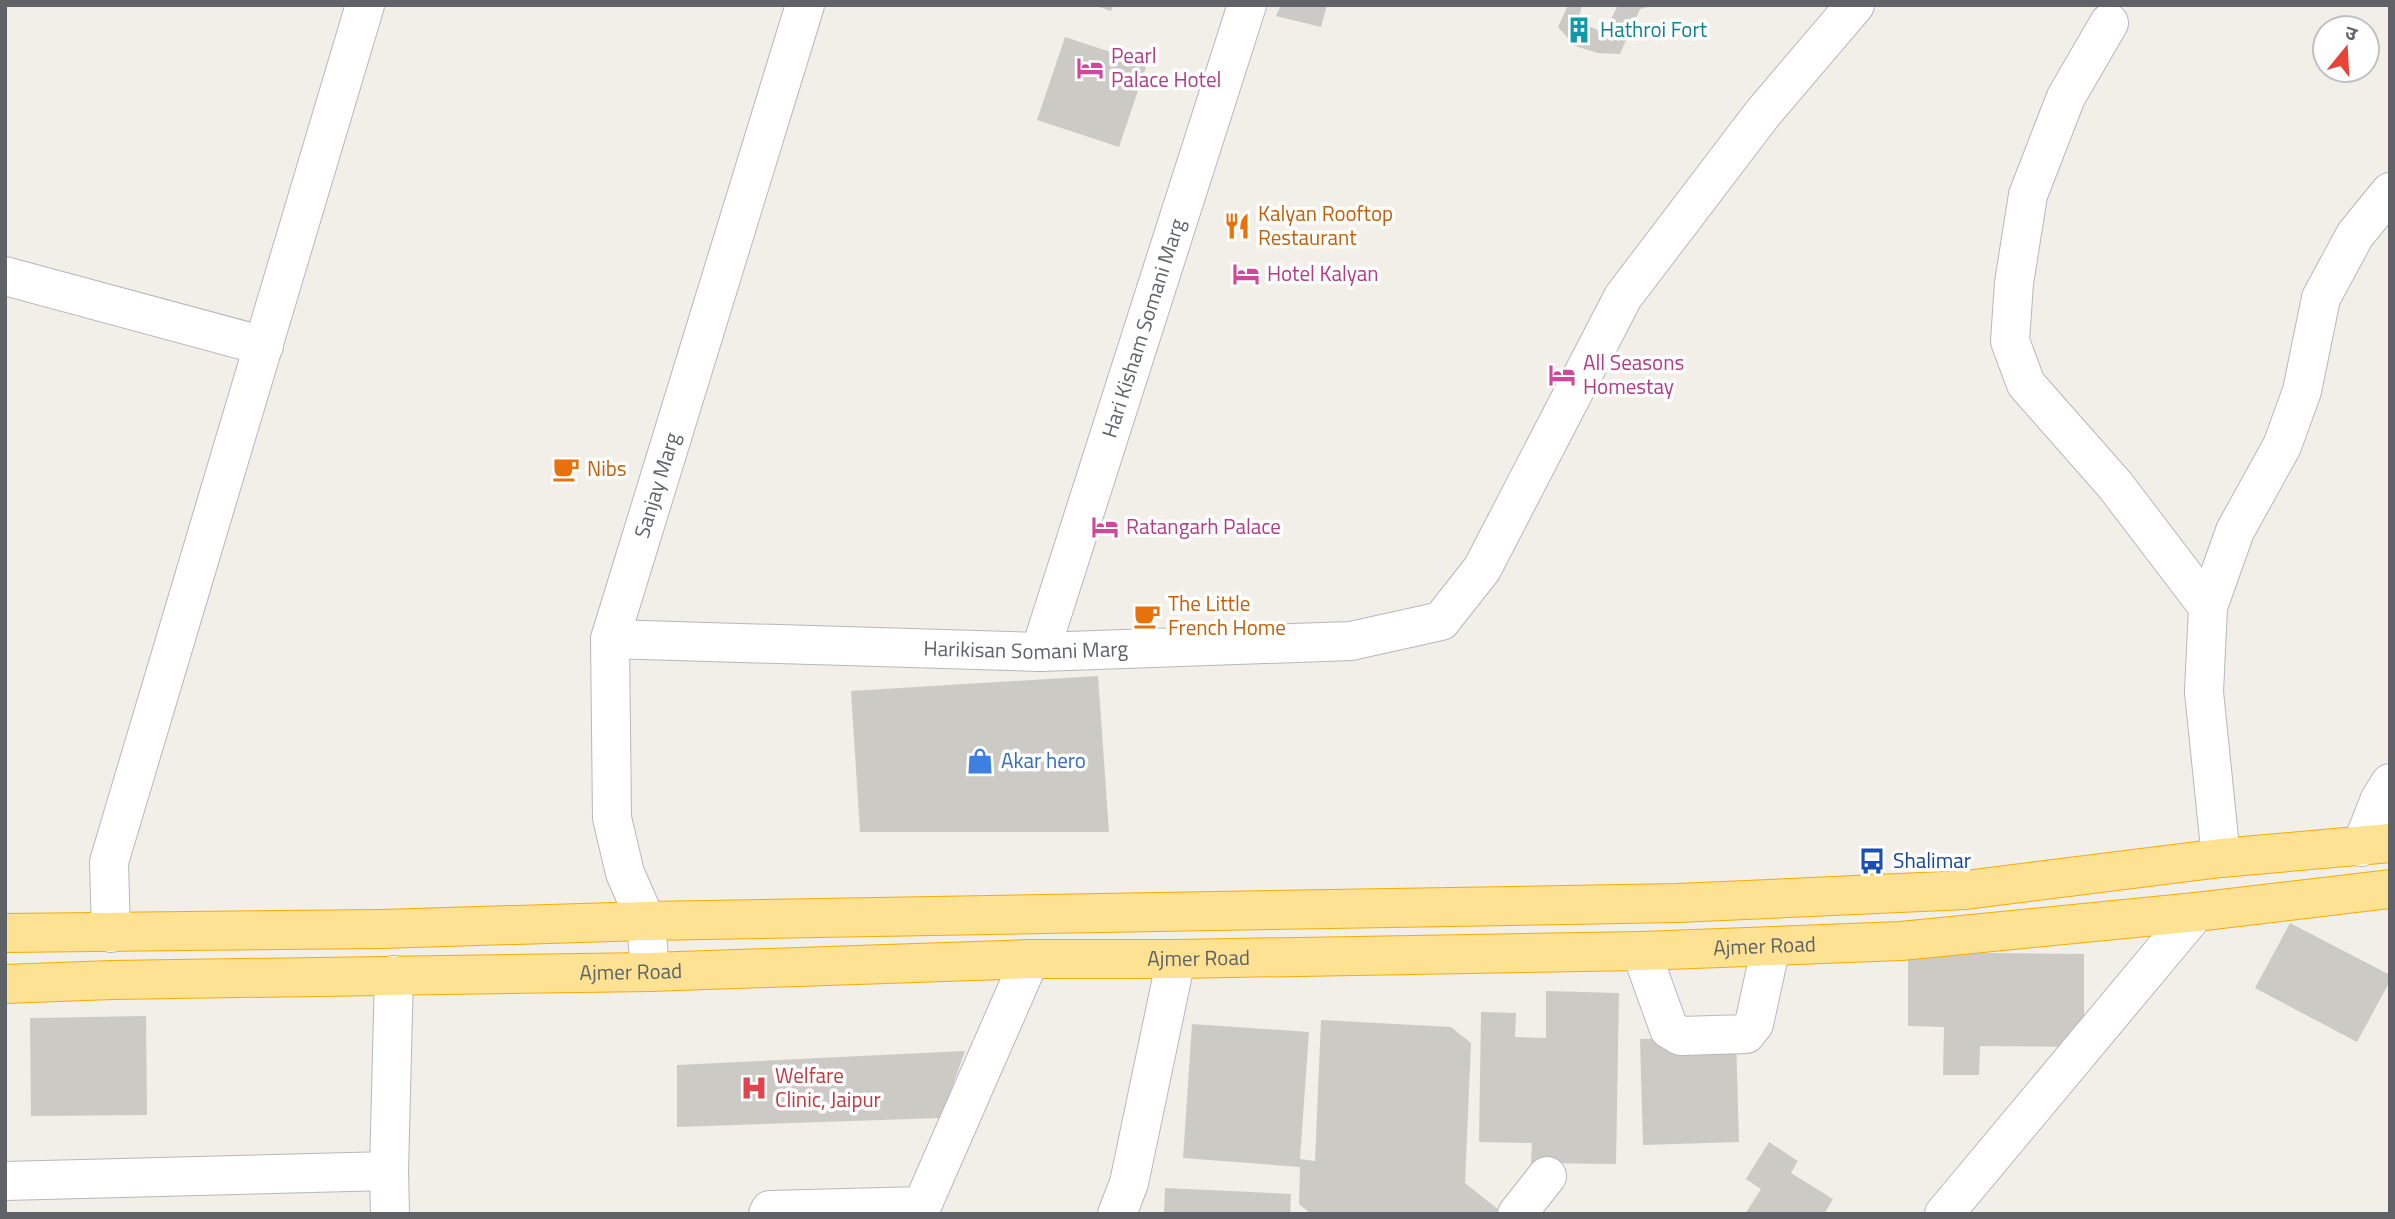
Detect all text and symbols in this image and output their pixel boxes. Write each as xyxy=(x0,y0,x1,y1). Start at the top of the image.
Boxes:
place label: Hathroi Fort xyxy=(1600,13,1708,45)
north arrow xyxy=(2311,14,2381,84)
building icon: Hathroi Fort xyxy=(1564,15,1594,45)
text: उ xyxy=(2342,17,2362,48)
place label: Pearl Palace Hotel xyxy=(1111,39,1221,95)
hotel icon: Pearl Palace Hotel xyxy=(1075,53,1105,83)
place label: Kalyan Rooftop Restaurant xyxy=(1258,197,1393,253)
restaurant icon: Kalyan Rooftop Restaurant xyxy=(1222,211,1252,241)
street label: Hari Kisham Somani Marg xyxy=(1093,214,1193,442)
place label: Hotel Kalyan xyxy=(1267,257,1379,289)
hotel icon: Hotel Kalyan xyxy=(1231,259,1261,289)
place label: All Seasons Homestay xyxy=(1583,346,1684,402)
hotel icon: All Seasons Homestay xyxy=(1547,360,1577,390)
street label: Sanjay Marg xyxy=(625,428,688,542)
place label: Nibs xyxy=(587,452,627,484)
cafe icon: Nibs xyxy=(551,454,581,484)
place label: Ratangarh Palace xyxy=(1126,510,1281,542)
hotel icon: Ratangarh Palace xyxy=(1090,512,1120,542)
place label: The Little French Home xyxy=(1168,587,1286,643)
cafe icon: The Little French Home xyxy=(1132,601,1162,631)
street label: Harikisan Somani Marg xyxy=(923,631,1129,667)
place label: Akar hero xyxy=(1001,744,1086,776)
shop icon: Akar hero xyxy=(965,746,995,776)
place label: Shalimar xyxy=(1893,844,1971,876)
bus stop icon: Shalimar xyxy=(1857,846,1887,876)
street label: Ajmer Road xyxy=(1713,927,1816,963)
street label: Ajmer Road xyxy=(1147,941,1250,974)
street label: Ajmer Road xyxy=(579,954,683,988)
place label: Welfare Clinic, Jaipur xyxy=(775,1059,881,1115)
hospital icon: Welfare Clinic, Jaipur xyxy=(739,1073,769,1103)

